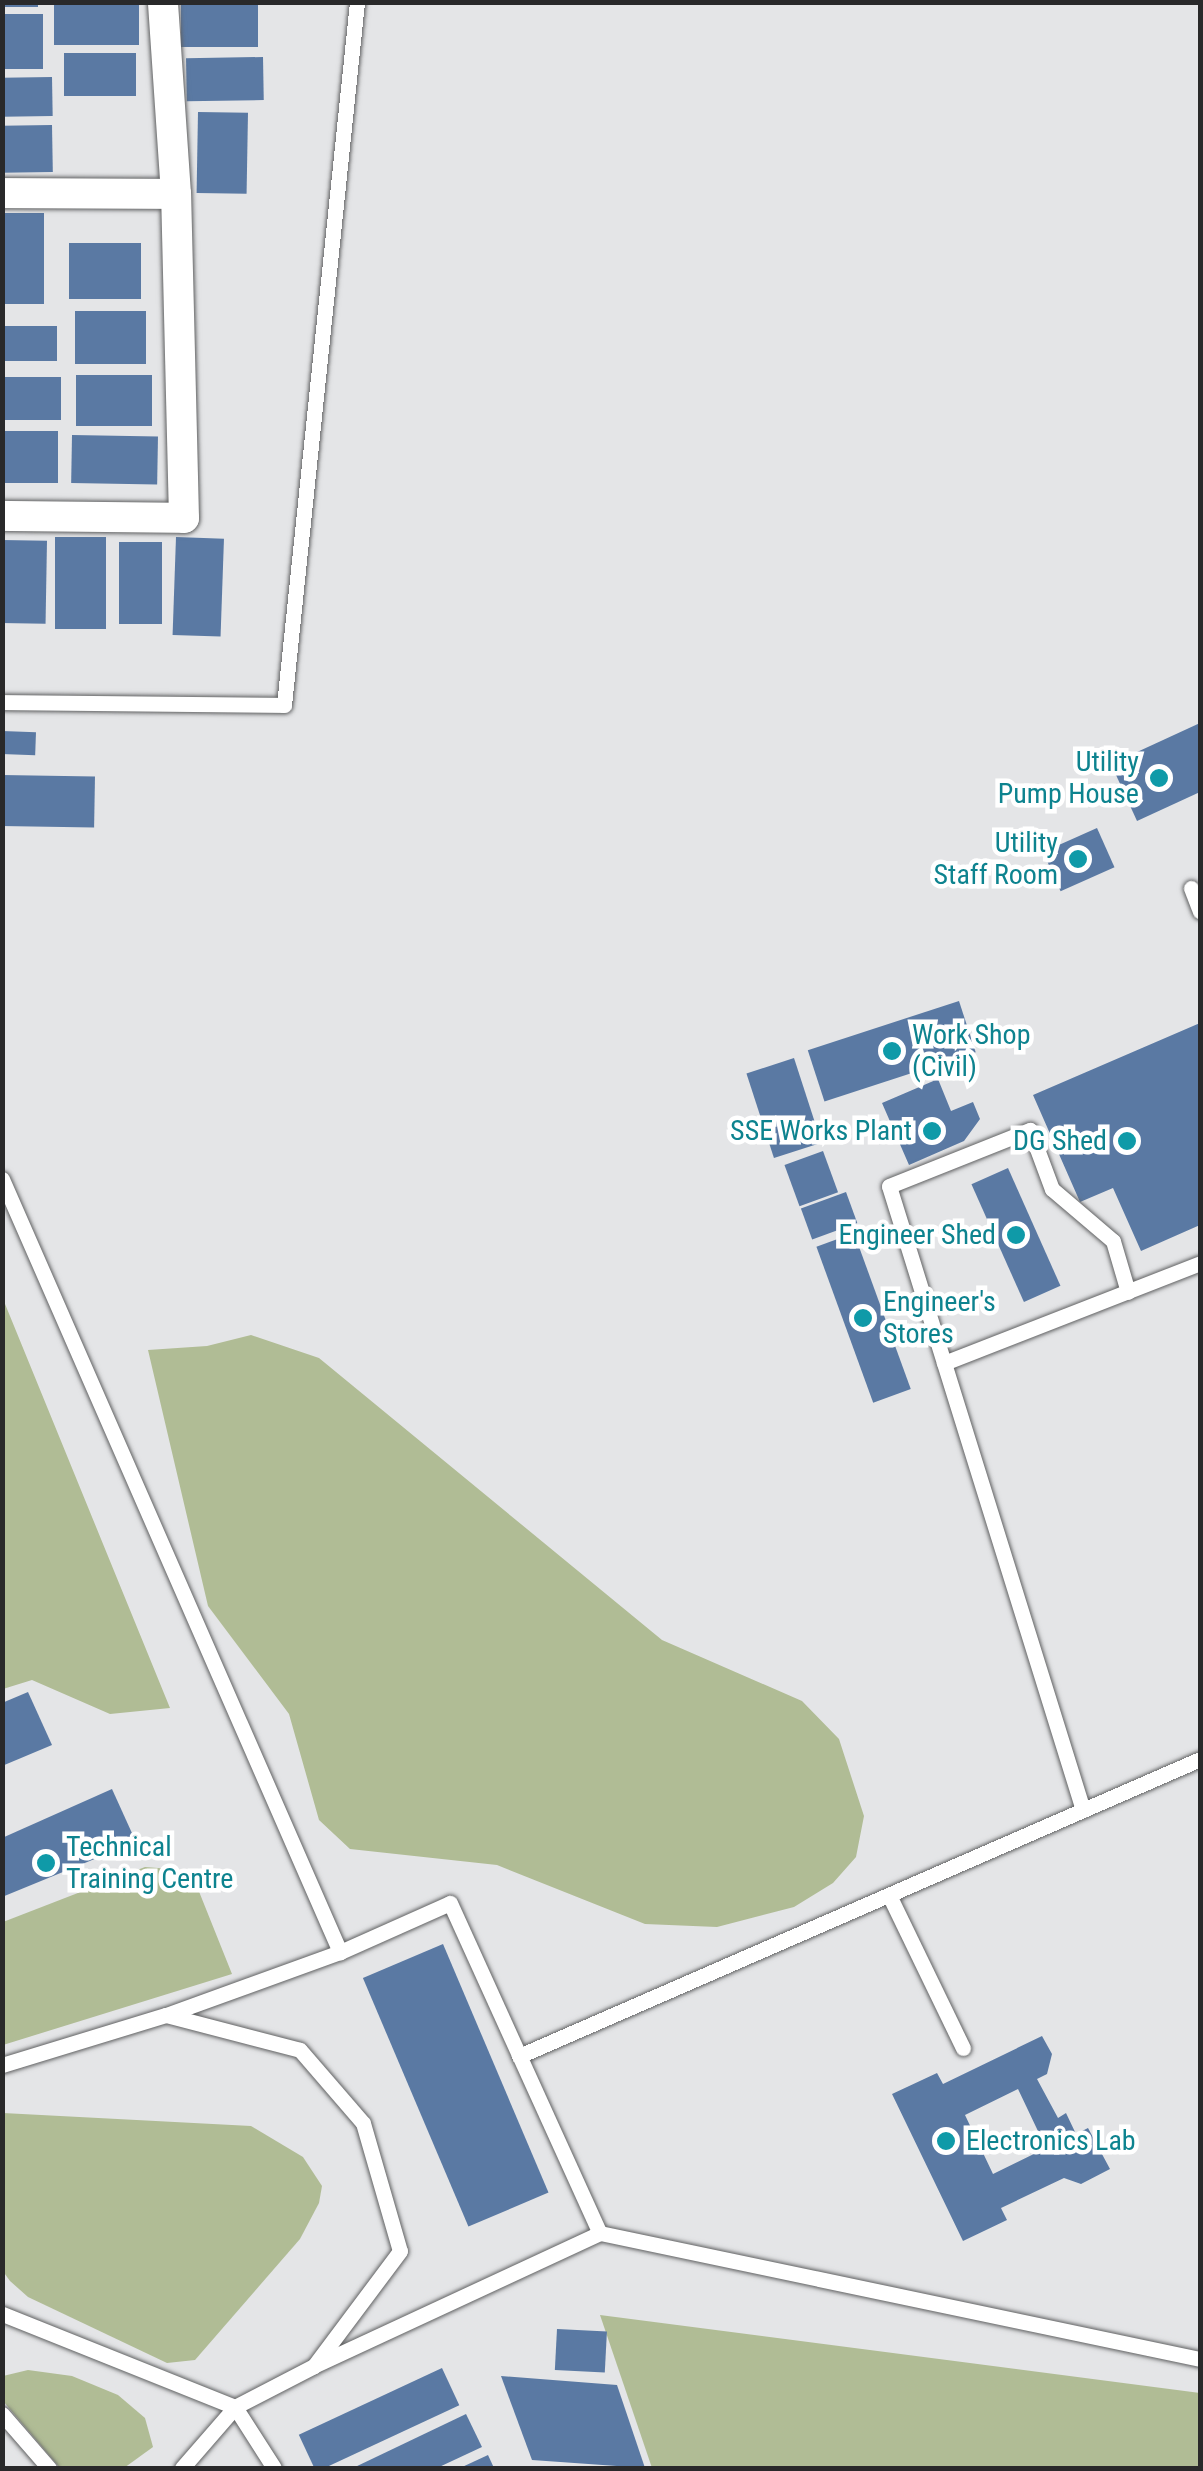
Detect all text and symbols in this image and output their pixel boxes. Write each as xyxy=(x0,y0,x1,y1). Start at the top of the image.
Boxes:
place label: Utility Pump House xyxy=(998,745,1139,811)
marker: Utility Pump House xyxy=(1148,767,1170,789)
place label: Utility Staff Room xyxy=(934,826,1058,892)
marker: Utility Staff Room xyxy=(1067,848,1089,870)
place label: Work Shop (Civil) xyxy=(912,1018,1030,1084)
marker: Work Shop (Civil) xyxy=(881,1040,903,1062)
place label: SSE Works Plant xyxy=(730,1114,912,1148)
marker: SSE Works Plant xyxy=(921,1120,943,1142)
place label: DG Shed xyxy=(1013,1124,1107,1158)
marker: DG Shed xyxy=(1116,1130,1138,1152)
place label: Engineer Shed xyxy=(838,1218,996,1252)
marker: Engineer Shed xyxy=(1005,1224,1027,1246)
place label: Engineer's Stores xyxy=(883,1285,996,1351)
marker: Engineer's Stores xyxy=(852,1307,874,1329)
place label: Technical Training Centre xyxy=(66,1830,233,1896)
marker: Technical Training Centre xyxy=(35,1852,57,1874)
place label: Electronics Lab xyxy=(966,2124,1136,2158)
marker: Electronics Lab xyxy=(935,2130,957,2152)

